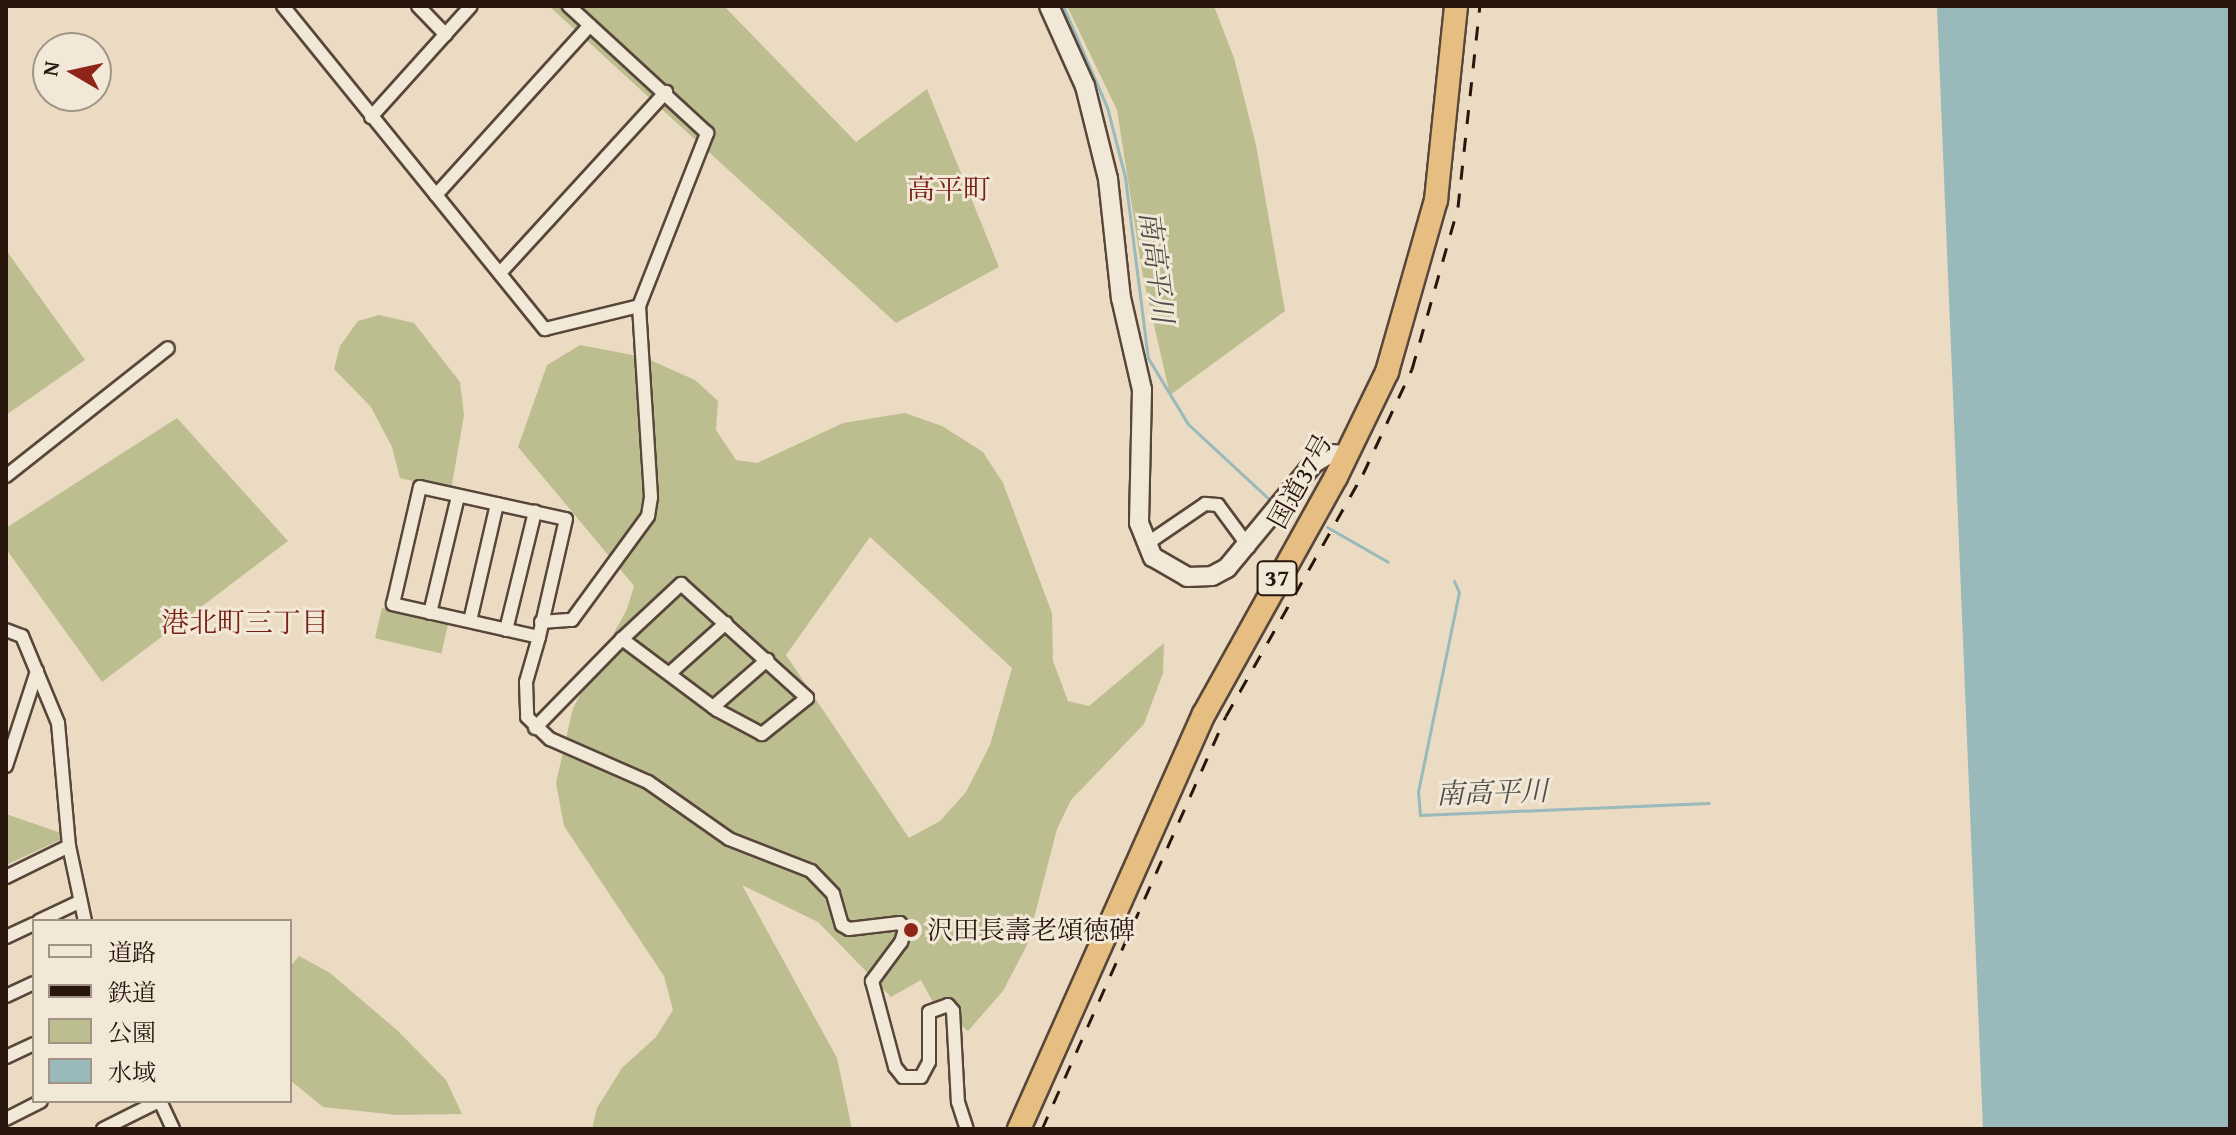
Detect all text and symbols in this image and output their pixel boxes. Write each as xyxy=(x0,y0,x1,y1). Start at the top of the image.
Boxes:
north arrow xyxy=(32,32,112,112)
text: N xyxy=(33,59,67,78)
district label: 高平町 xyxy=(907,172,991,206)
water label: 南高平川 xyxy=(1134,209,1180,325)
street label: 国道37号 xyxy=(1261,428,1339,534)
road number: 37 xyxy=(1255,558,1299,598)
district label: 港北町三丁目 xyxy=(161,605,329,639)
water label: 南高平川 xyxy=(1435,773,1549,811)
place label: 沢田長壽老頌徳碑 xyxy=(927,914,1135,946)
legend xyxy=(32,919,292,1103)
marker: 沢田長壽老頌徳碑 xyxy=(902,921,920,939)
text: 道路 xyxy=(108,935,156,970)
text: 鉄道 xyxy=(108,975,156,1010)
text: 公園 xyxy=(108,1015,156,1050)
text: 水域 xyxy=(108,1055,156,1090)

